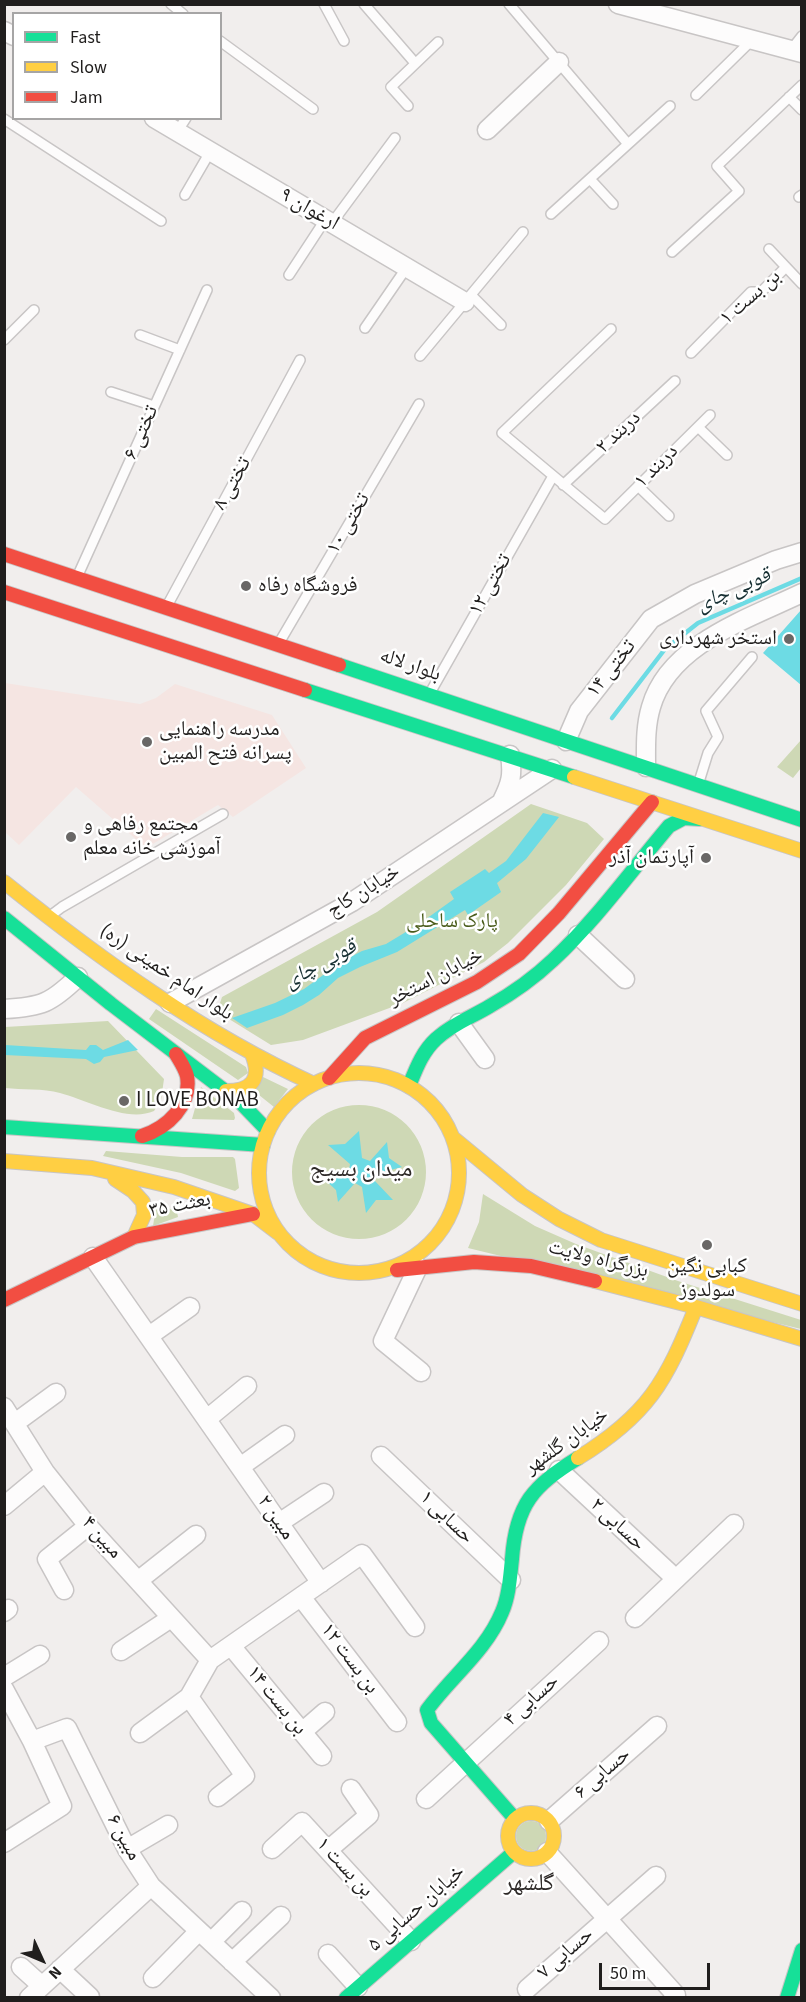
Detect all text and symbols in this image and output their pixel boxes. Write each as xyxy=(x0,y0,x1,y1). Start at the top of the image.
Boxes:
legend xyxy=(12,12,222,120)
text: Fast xyxy=(70,25,101,50)
text: Slow xyxy=(70,55,107,80)
text: Jam xyxy=(70,85,103,110)
street label: ارغوان ۹ xyxy=(275,183,343,237)
street label: بن بست ۱ xyxy=(715,265,787,331)
street label: تختی ۶ xyxy=(119,402,165,464)
street label: دربند ۲ xyxy=(591,406,647,460)
street label: دربند ۱ xyxy=(630,440,684,494)
street label: تختی ۸ xyxy=(208,453,258,515)
street label: تختی ۱۰ xyxy=(322,489,376,559)
street label: تختی ۱۲ xyxy=(464,550,518,620)
water label: قوبی چای xyxy=(693,563,775,619)
place label: فروشگاه رفاه xyxy=(258,573,357,599)
marker: فروشگاه رفاه xyxy=(239,579,253,593)
place label: استخر شهرداری xyxy=(659,626,777,652)
marker: استخر شهرداری xyxy=(782,632,796,646)
street label: تختی ۱۴ xyxy=(582,635,642,703)
street label: بلوار لاله xyxy=(376,644,444,688)
place label: مدرسه راهنمایی پسرانه فتح المبین xyxy=(159,717,292,767)
marker: مدرسه راهنمایی پسرانه فتح المبین xyxy=(140,735,154,749)
place label: مجتمع رفاهی و آموزشی خانه معلم xyxy=(83,812,221,862)
marker: مجتمع رفاهی و آموزشی خانه معلم xyxy=(64,830,78,844)
place label: آپارتمان آذر xyxy=(609,845,694,871)
marker: آپارتمان آذر xyxy=(699,851,713,865)
street label: خیابان کاج xyxy=(323,860,405,924)
park label: پارک ساحلی xyxy=(406,909,498,935)
street label: بلوار امام خمینی (ره) xyxy=(94,919,238,1027)
water label: قوبی چای xyxy=(280,934,362,996)
street label: خیابان استخر xyxy=(385,943,487,1013)
place label: I LOVE BONAB xyxy=(136,1088,259,1114)
marker: I LOVE BONAB xyxy=(117,1094,131,1108)
district label: میدان بسیج xyxy=(310,1157,412,1185)
street label: بعثت ۳۵ xyxy=(147,1188,213,1224)
street label: بزرگراه ولایت xyxy=(545,1235,651,1285)
marker: کبابی نگین سولدوز xyxy=(700,1238,714,1252)
place label: کبابی نگین سولدوز xyxy=(667,1254,747,1304)
street label: خیابان گلشهر xyxy=(520,1403,614,1481)
street label: حسابی ۱ xyxy=(413,1486,479,1550)
street label: مبین ۲ xyxy=(251,1491,299,1545)
street label: حسابی ۲ xyxy=(584,1493,650,1557)
street label: مبین ۴ xyxy=(75,1511,127,1565)
street label: بن بست ۱۲ xyxy=(314,1619,384,1699)
street label: بن بست ۱۴ xyxy=(240,1661,312,1741)
street label: حسابی ۴ xyxy=(499,1669,565,1733)
street label: حسابی ۶ xyxy=(570,1743,636,1805)
street label: مبین ۶ xyxy=(100,1810,146,1866)
street label: بن بست ۱ xyxy=(310,1833,378,1903)
street label: خیابان حسابی ۵ xyxy=(363,1860,471,1958)
district label: گلشهر xyxy=(504,1871,554,1899)
street label: حسابی ۷ xyxy=(533,1923,599,1985)
north arrow xyxy=(12,1930,72,1990)
scale bar xyxy=(602,1951,713,1989)
text: N xyxy=(43,1961,67,1984)
text: 50 m xyxy=(610,1961,646,1986)

